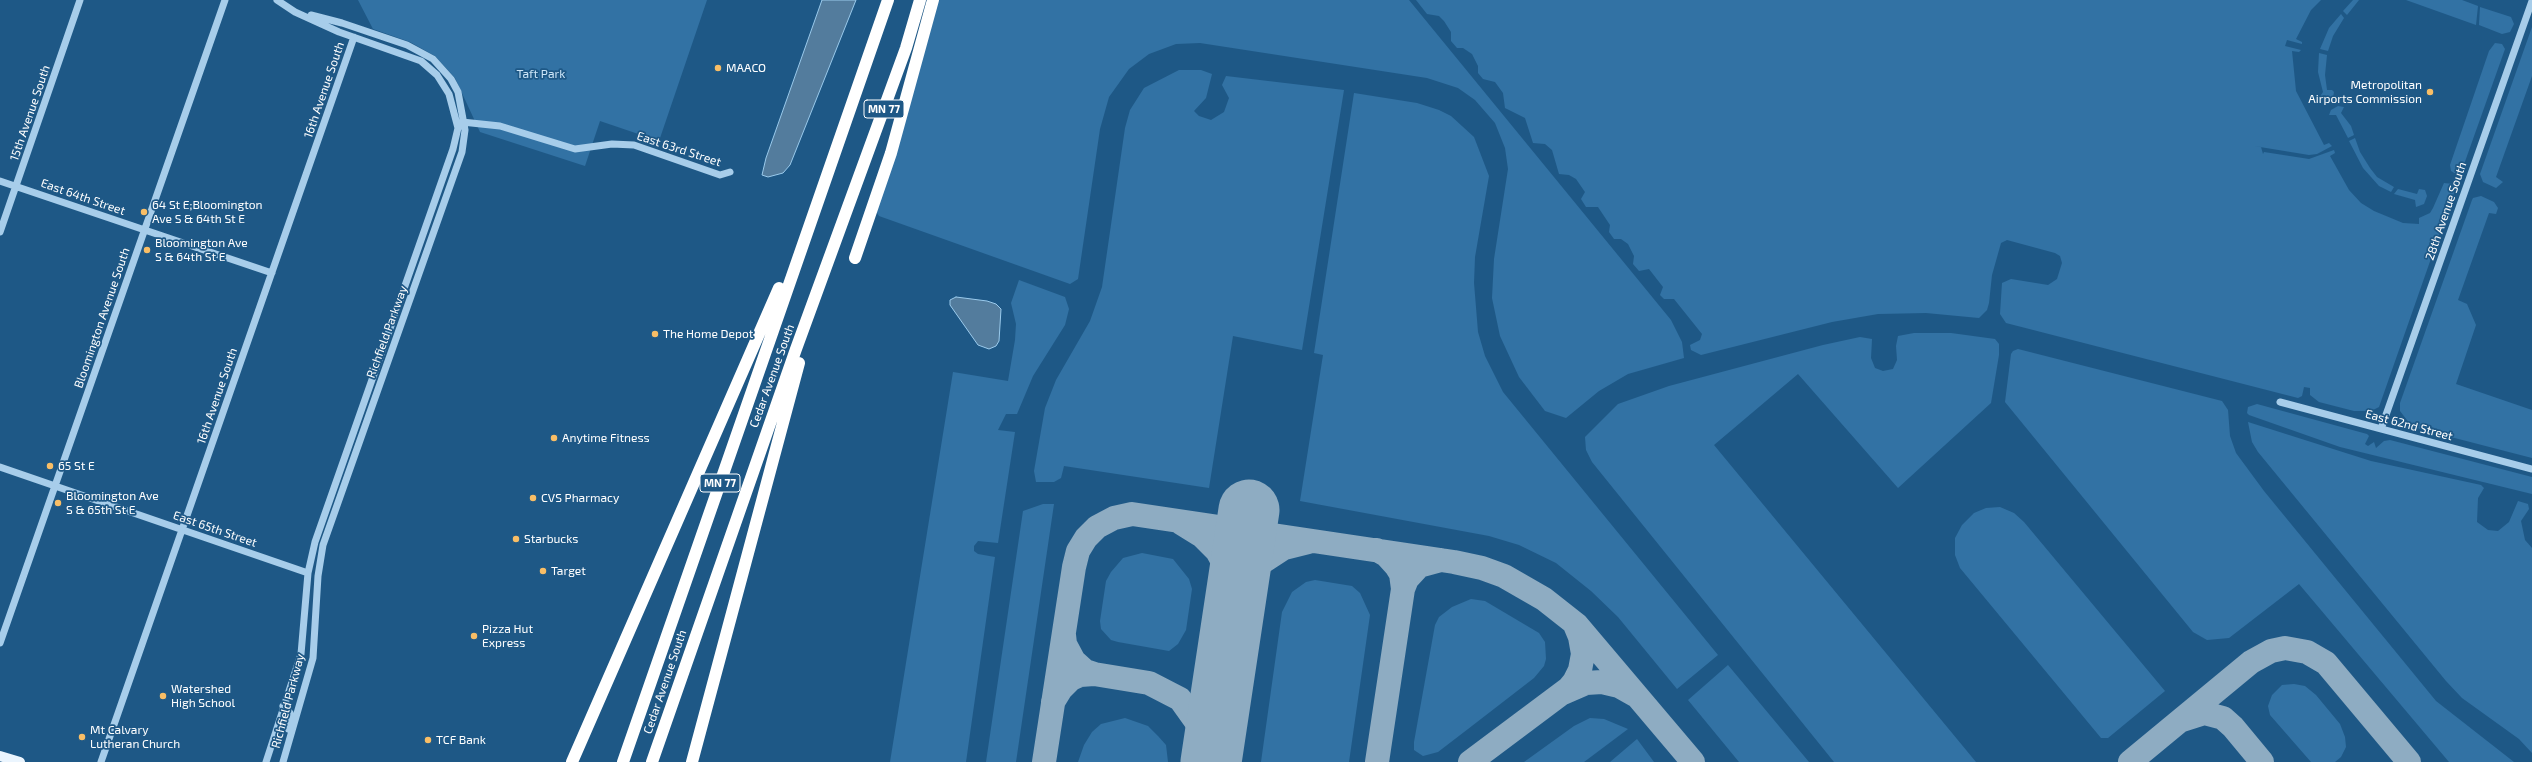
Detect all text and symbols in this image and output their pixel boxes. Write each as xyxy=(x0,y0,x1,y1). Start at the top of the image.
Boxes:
street label: 16th Avenue South xyxy=(301,40,347,140)
place label: MAACO xyxy=(726,61,766,75)
street label: 15th Avenue South xyxy=(7,63,53,163)
marker: MAACO xyxy=(713,63,723,73)
park label: Taft Park xyxy=(517,67,565,81)
place label: Metropolitan Airports Commission xyxy=(2308,78,2422,106)
marker: Metropolitan Airports Commission xyxy=(2425,87,2435,97)
road number: MN 77 xyxy=(864,100,904,118)
street label: East 63rd Street xyxy=(635,129,723,169)
street label: 28th Avenue South xyxy=(2422,160,2470,262)
street label: East 64th Street xyxy=(39,176,127,218)
place label: 64 St E;Bloomington Ave S & 64th St E xyxy=(152,198,263,226)
marker: 64 St E;Bloomington Ave S & 64th St E xyxy=(139,207,149,217)
place label: Bloomington Ave S & 64th St E xyxy=(155,236,248,264)
marker: Bloomington Ave S & 64th St E xyxy=(142,245,152,255)
street label: Bloomington Avenue South xyxy=(71,246,133,390)
street label: Richfield Parkway xyxy=(364,284,410,380)
street label: Cedar Avenue South xyxy=(747,322,797,430)
place label: The Home Depot xyxy=(663,327,753,341)
marker: The Home Depot xyxy=(650,329,660,339)
street label: 16th Avenue South xyxy=(194,346,240,446)
street label: East 62nd Street xyxy=(2364,406,2454,444)
place label: Anytime Fitness xyxy=(562,431,650,445)
marker: Anytime Fitness xyxy=(549,433,559,443)
place label: 65 St E xyxy=(58,459,95,473)
marker: 65 St E xyxy=(45,461,55,471)
road number: MN 77 xyxy=(700,474,740,492)
place label: Bloomington Ave S & 65th St E xyxy=(66,489,159,517)
place label: CVS Pharmacy xyxy=(541,491,619,505)
marker: CVS Pharmacy xyxy=(528,493,538,503)
marker: Bloomington Ave S & 65th St E xyxy=(53,498,63,508)
street label: East 65th Street xyxy=(171,508,259,550)
place label: Starbucks xyxy=(524,532,578,546)
marker: Starbucks xyxy=(511,534,521,544)
place label: Target xyxy=(551,564,586,578)
marker: Target xyxy=(538,566,548,576)
place label: Pizza Hut Express xyxy=(482,622,533,650)
street label: Cedar Avenue South xyxy=(640,628,690,736)
marker: Pizza Hut Express xyxy=(469,631,479,641)
street label: Richfield Parkway xyxy=(268,652,308,750)
place label: Watershed High School xyxy=(171,682,235,710)
marker: Watershed High School xyxy=(158,691,168,701)
place label: Mt Calvary Lutheran Church xyxy=(90,723,180,751)
marker: Mt Calvary Lutheran Church xyxy=(77,732,87,742)
place label: TCF Bank xyxy=(436,733,486,747)
marker: TCF Bank xyxy=(423,735,433,745)

